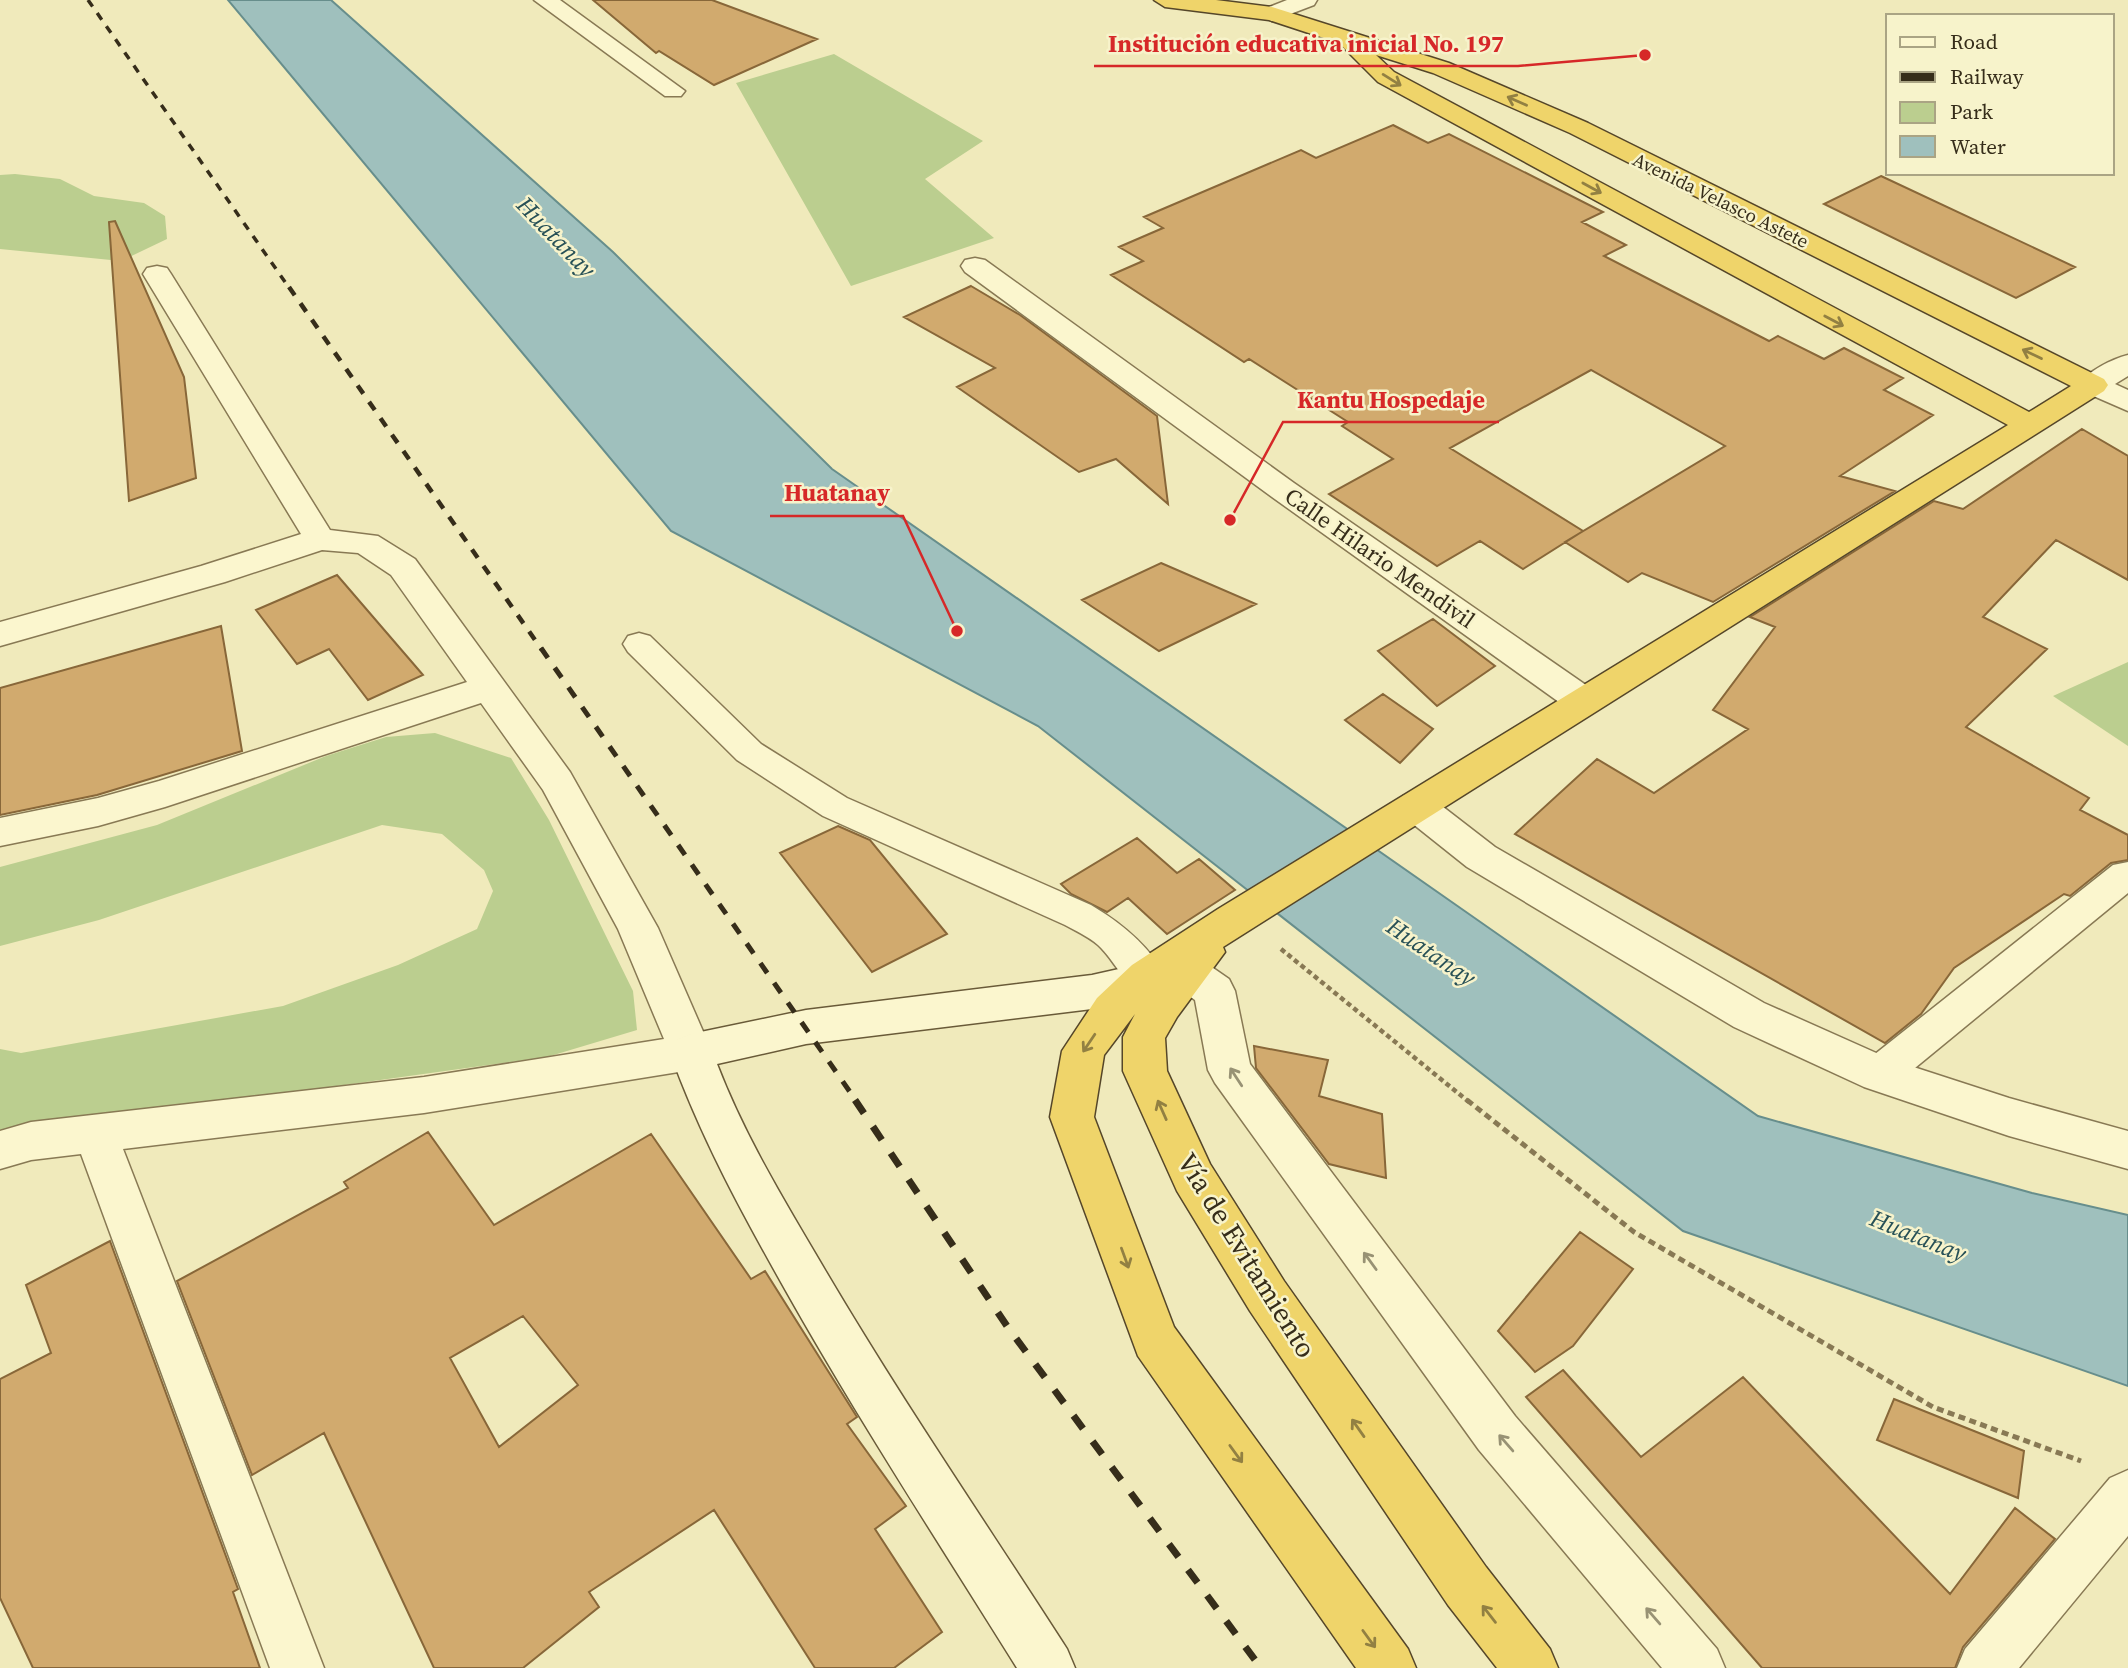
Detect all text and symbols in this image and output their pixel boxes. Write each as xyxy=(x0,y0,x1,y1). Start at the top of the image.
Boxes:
legend xyxy=(1886,14,2114,175)
callout: Institución educativa inicial No. 197 xyxy=(1094,21,1518,66)
text: Institución educativa inicial No. 197 xyxy=(1108,27,1504,60)
text: Road xyxy=(1950,27,1998,56)
text: Railway xyxy=(1950,62,2024,91)
one-way arrow xyxy=(1382,72,1401,87)
one-way arrow xyxy=(1507,94,1528,107)
text: Park xyxy=(1950,97,1994,126)
text: Water xyxy=(1950,132,2006,161)
street label: Avenida Velasco Astete xyxy=(1629,146,1813,254)
one-way arrow xyxy=(1581,182,1601,196)
water label: Huatanay xyxy=(509,188,604,285)
one-way arrow xyxy=(1824,314,1844,328)
one-way arrow xyxy=(2022,347,2043,361)
callout: Kantu Hospedaje xyxy=(1283,377,1499,422)
text: Kantu Hospedaje xyxy=(1297,383,1485,416)
callout: Huatanay xyxy=(770,471,903,516)
text: Huatanay xyxy=(784,476,890,509)
street label: Calle Hilario Mendivil xyxy=(1278,480,1482,636)
water label: Huatanay xyxy=(1379,909,1483,994)
one-way arrow xyxy=(1082,1033,1096,1052)
one-way arrow xyxy=(1228,1068,1243,1087)
one-way arrow xyxy=(1155,1100,1168,1121)
street label: Vía de Evitamiento xyxy=(1169,1145,1325,1365)
water label: Huatanay xyxy=(1864,1201,1972,1270)
one-way arrow xyxy=(1119,1247,1132,1269)
one-way arrow xyxy=(1363,1251,1378,1270)
one-way arrow xyxy=(1351,1419,1365,1438)
one-way arrow xyxy=(1498,1435,1514,1453)
one-way arrow xyxy=(1229,1444,1244,1463)
one-way arrow xyxy=(1481,1606,1497,1624)
one-way arrow xyxy=(1646,1607,1662,1625)
one-way arrow xyxy=(1362,1629,1376,1648)

